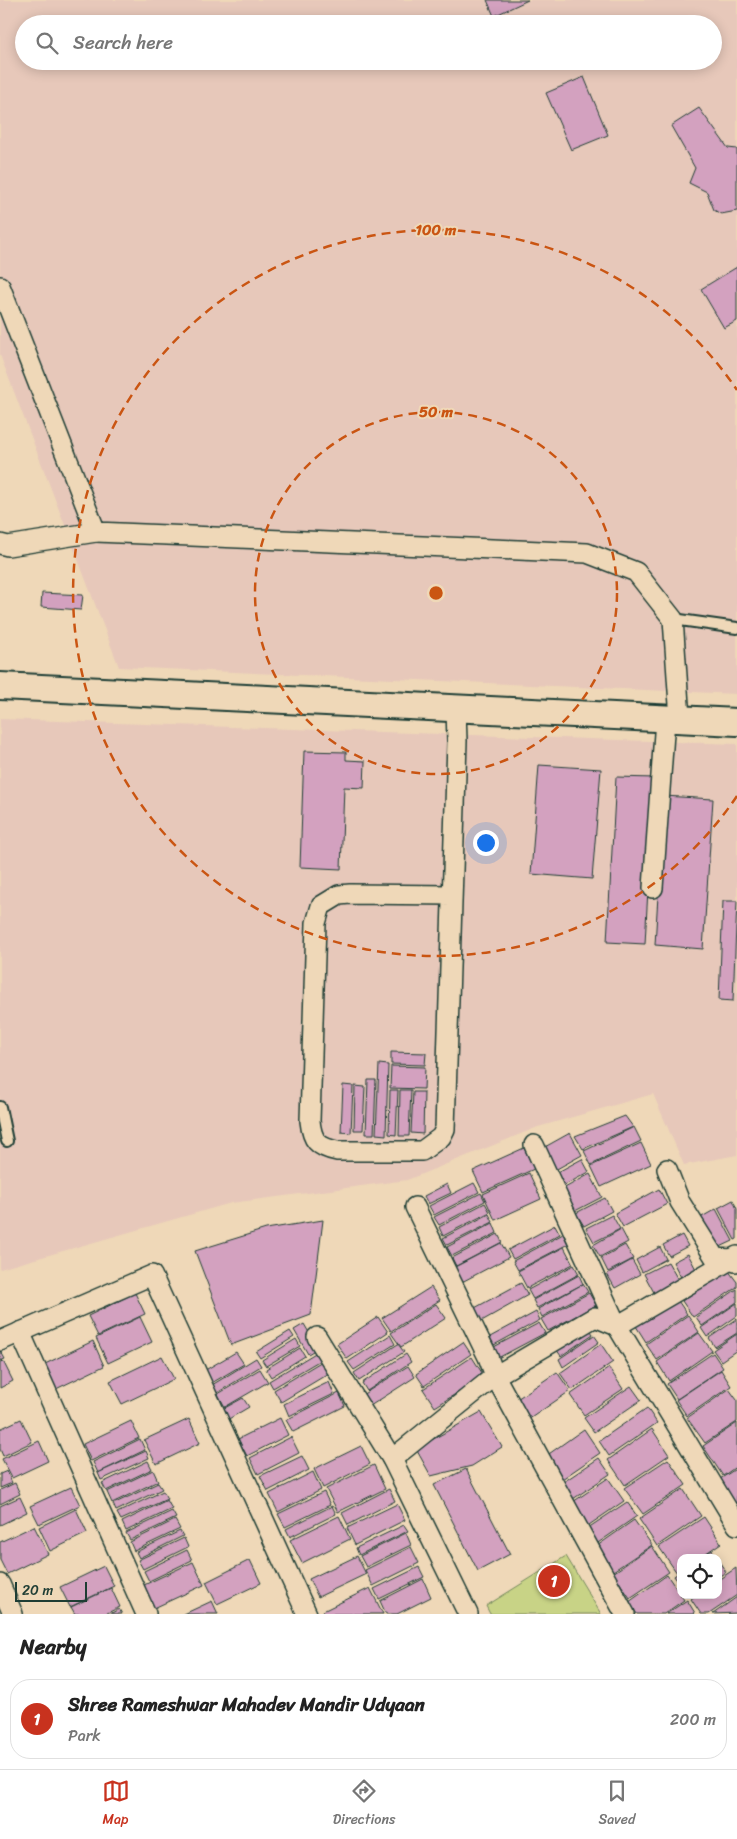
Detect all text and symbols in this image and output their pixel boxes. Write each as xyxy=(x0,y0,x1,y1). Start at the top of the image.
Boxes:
search box xyxy=(15,15,722,70)
text: Search here xyxy=(73,26,173,59)
icon: search xyxy=(33,29,61,57)
text: 100 m xyxy=(416,217,457,243)
text: 50 m xyxy=(419,399,454,425)
centre of rings xyxy=(427,584,445,602)
your location xyxy=(473,830,499,856)
map controls xyxy=(677,1554,722,1599)
button: locate xyxy=(677,1554,722,1599)
pin: 1 xyxy=(538,1562,570,1600)
text: 20 m xyxy=(22,1578,53,1603)
scale bar xyxy=(15,1579,88,1602)
text: Nearby xyxy=(20,1628,86,1666)
text: Shree Rameshwar Mahadev Mandir Udyaan xyxy=(68,1688,425,1721)
text: 1 xyxy=(34,1705,40,1734)
text: 200 m xyxy=(670,1705,716,1734)
text: Park xyxy=(68,1721,101,1750)
tab: Map xyxy=(102,1777,130,1832)
tab: Directions xyxy=(333,1777,395,1832)
tab: Saved xyxy=(599,1777,635,1832)

